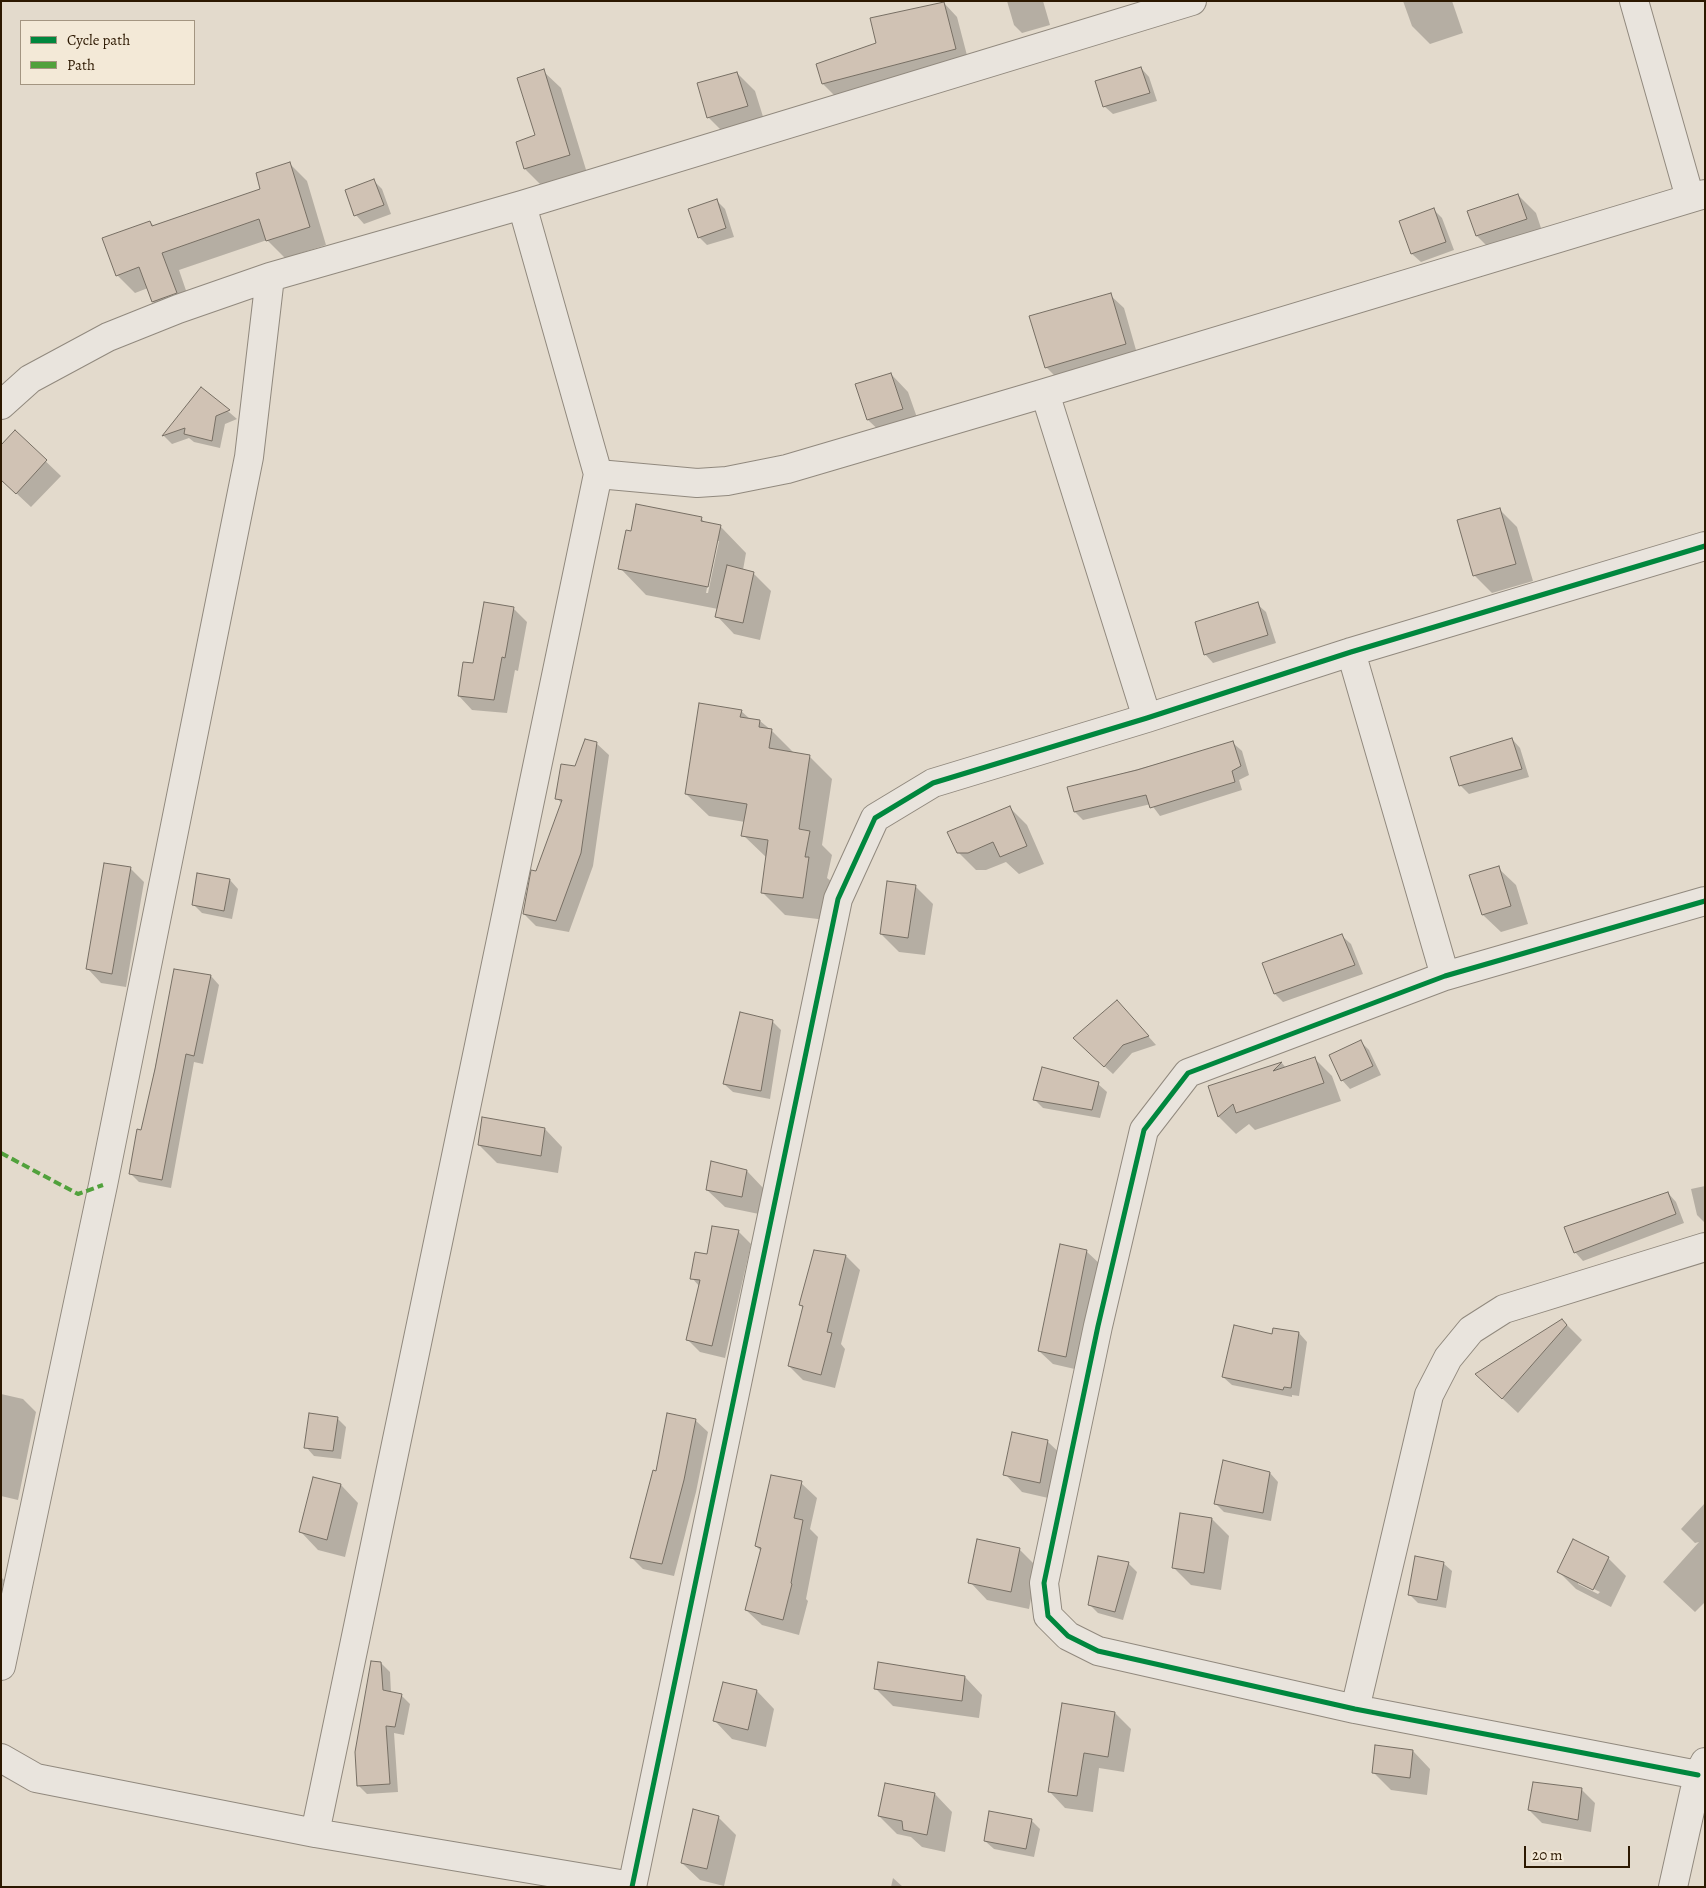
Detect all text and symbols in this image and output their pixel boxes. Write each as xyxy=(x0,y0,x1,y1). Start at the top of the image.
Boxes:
legend xyxy=(20,20,195,85)
text: Cycle path xyxy=(67,30,130,50)
text: Path xyxy=(67,55,95,75)
scale bar xyxy=(1526,1836,1632,1868)
text: 20 m xyxy=(1532,1845,1563,1865)

